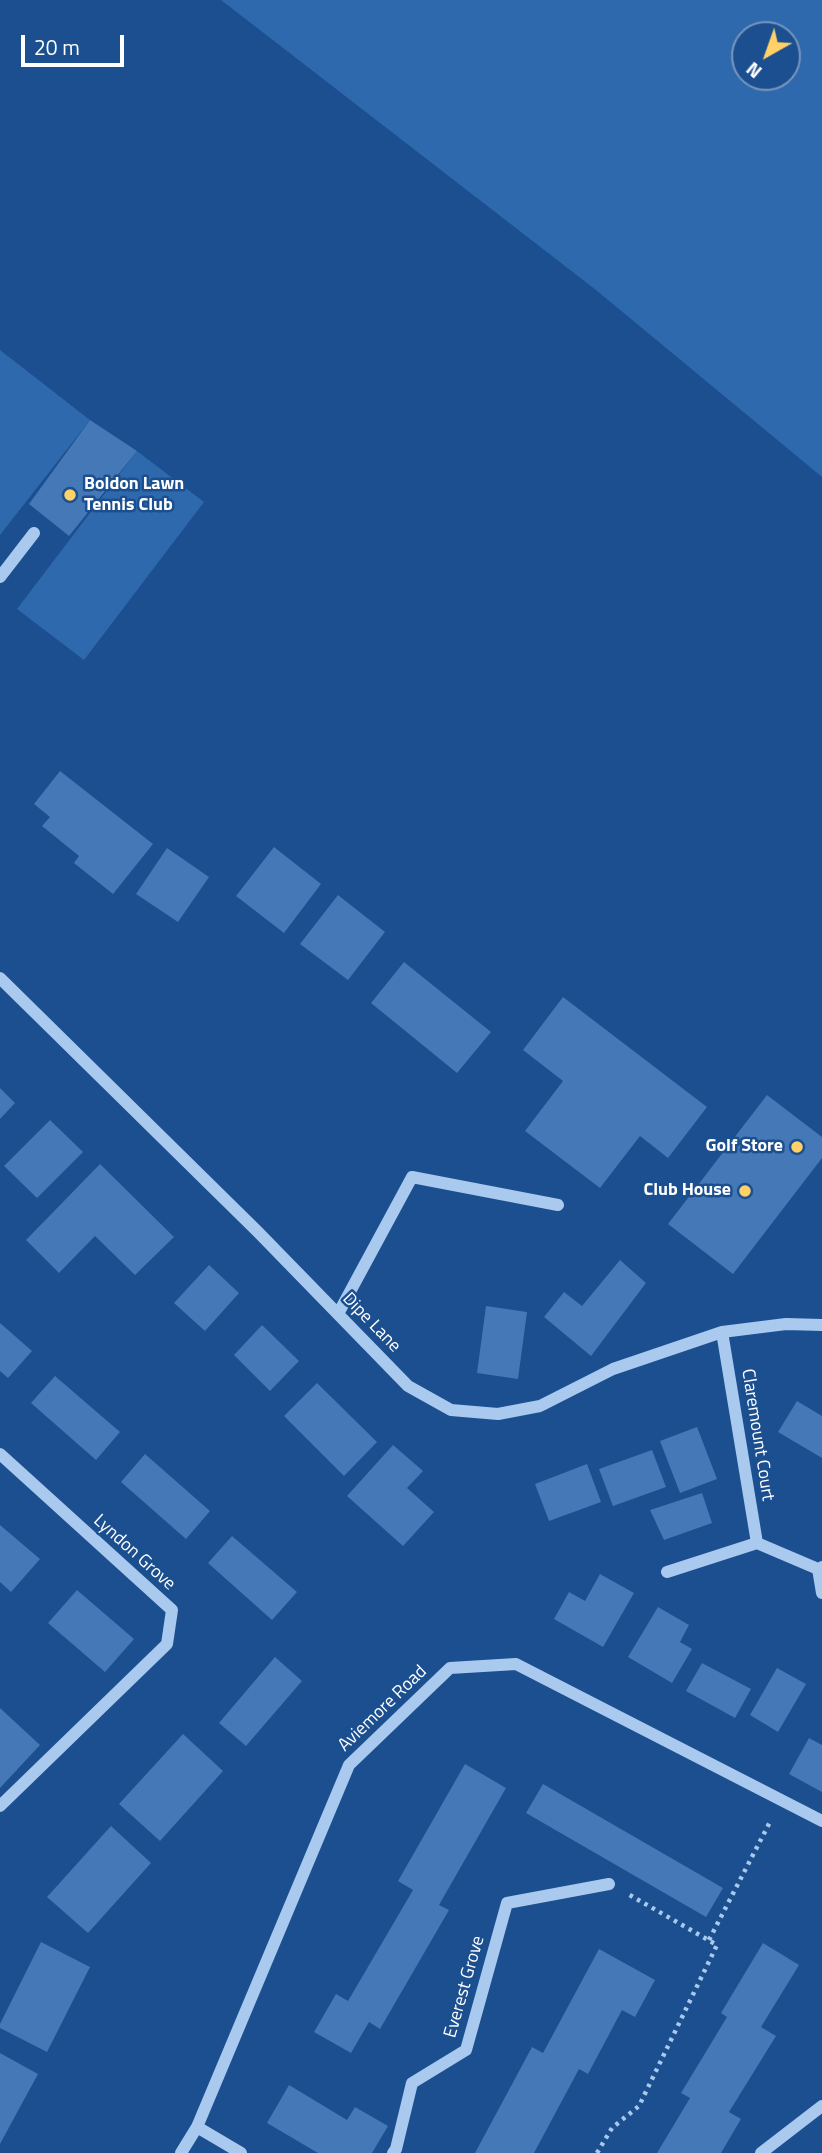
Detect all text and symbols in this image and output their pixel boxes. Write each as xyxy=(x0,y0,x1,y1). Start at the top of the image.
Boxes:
scale bar xyxy=(24,21,128,65)
north arrow xyxy=(731,21,801,91)
text: 20 m xyxy=(34,31,80,63)
text: N xyxy=(739,56,768,86)
place label: Boldon Lawn Tennis Club xyxy=(84,474,184,516)
marker: Boldon Lawn Tennis Club xyxy=(62,487,78,503)
place label: Golf Store xyxy=(705,1136,783,1158)
marker: Golf Store xyxy=(789,1139,805,1155)
place label: Club House xyxy=(643,1180,731,1202)
marker: Club House xyxy=(737,1183,753,1199)
street label: Dipe Lane xyxy=(337,1289,405,1357)
street label: Claremount Court xyxy=(736,1367,778,1503)
street label: Lyndon Grove xyxy=(89,1511,179,1595)
street label: Aviemore Road xyxy=(334,1661,432,1757)
street label: Everest Grove xyxy=(440,1933,490,2041)

